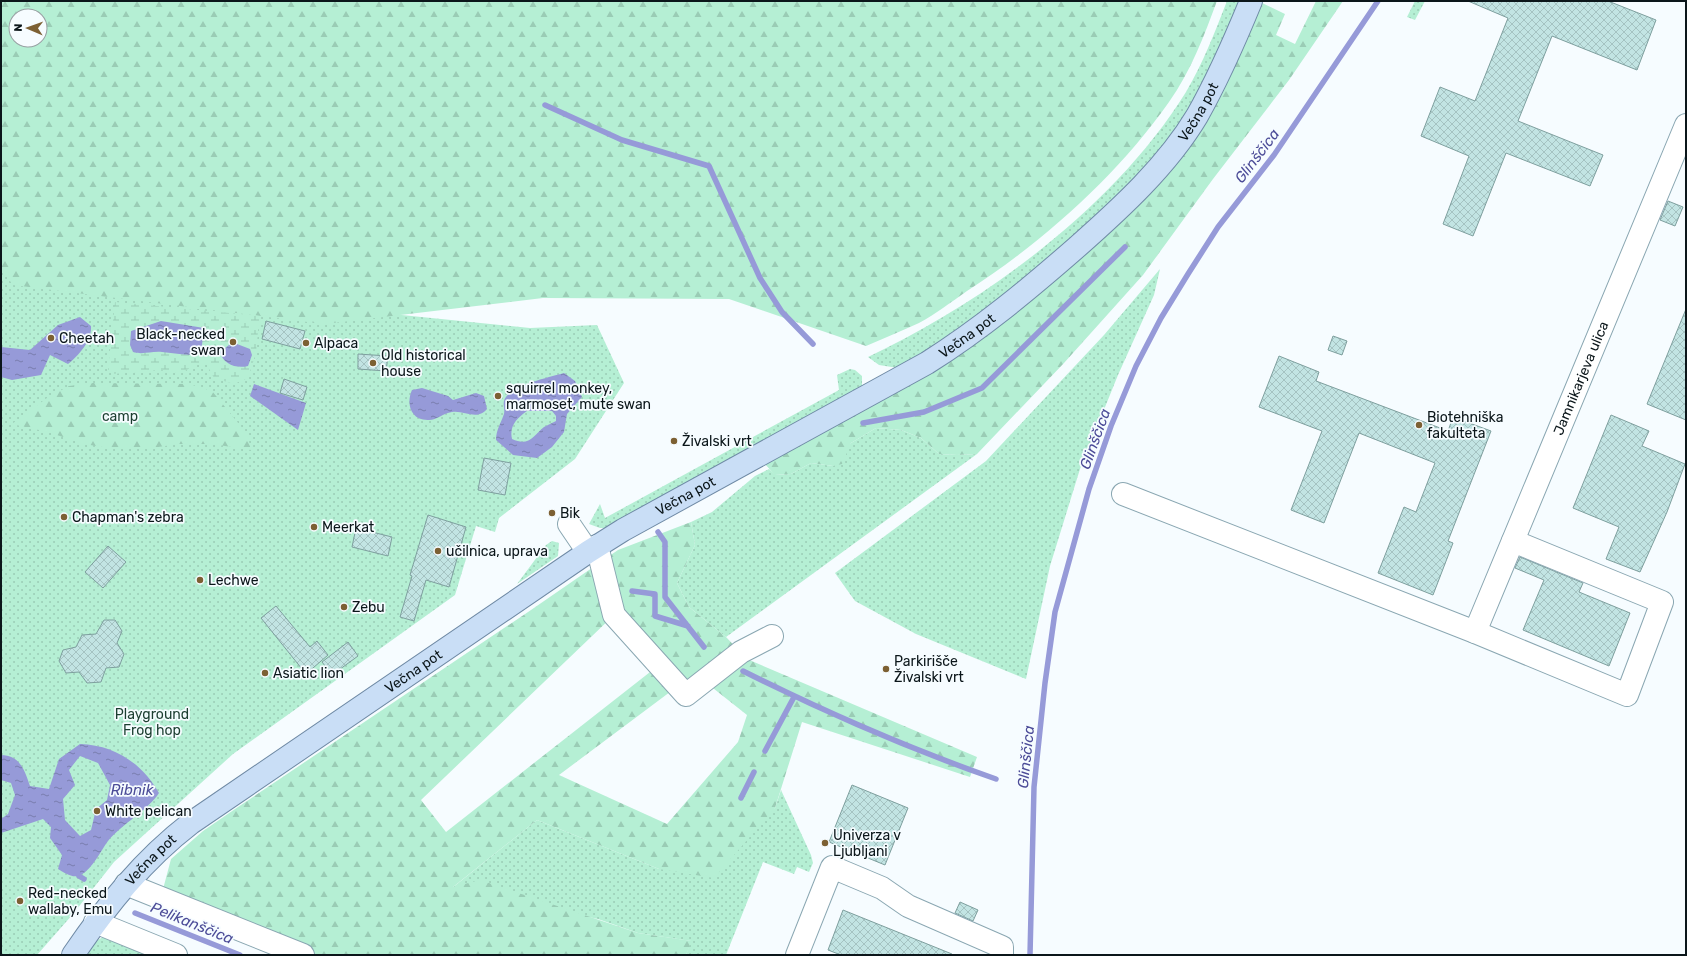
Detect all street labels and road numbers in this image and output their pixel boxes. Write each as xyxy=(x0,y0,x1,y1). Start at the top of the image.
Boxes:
street label: Večna pot xyxy=(1175,79,1223,145)
street label: Večna pot xyxy=(936,310,999,362)
street label: Jamnikarjeva ulica xyxy=(1550,319,1612,438)
street label: Večna pot xyxy=(653,473,719,519)
street label: Večna pot xyxy=(382,646,446,697)
street label: Večna pot xyxy=(122,831,180,889)

